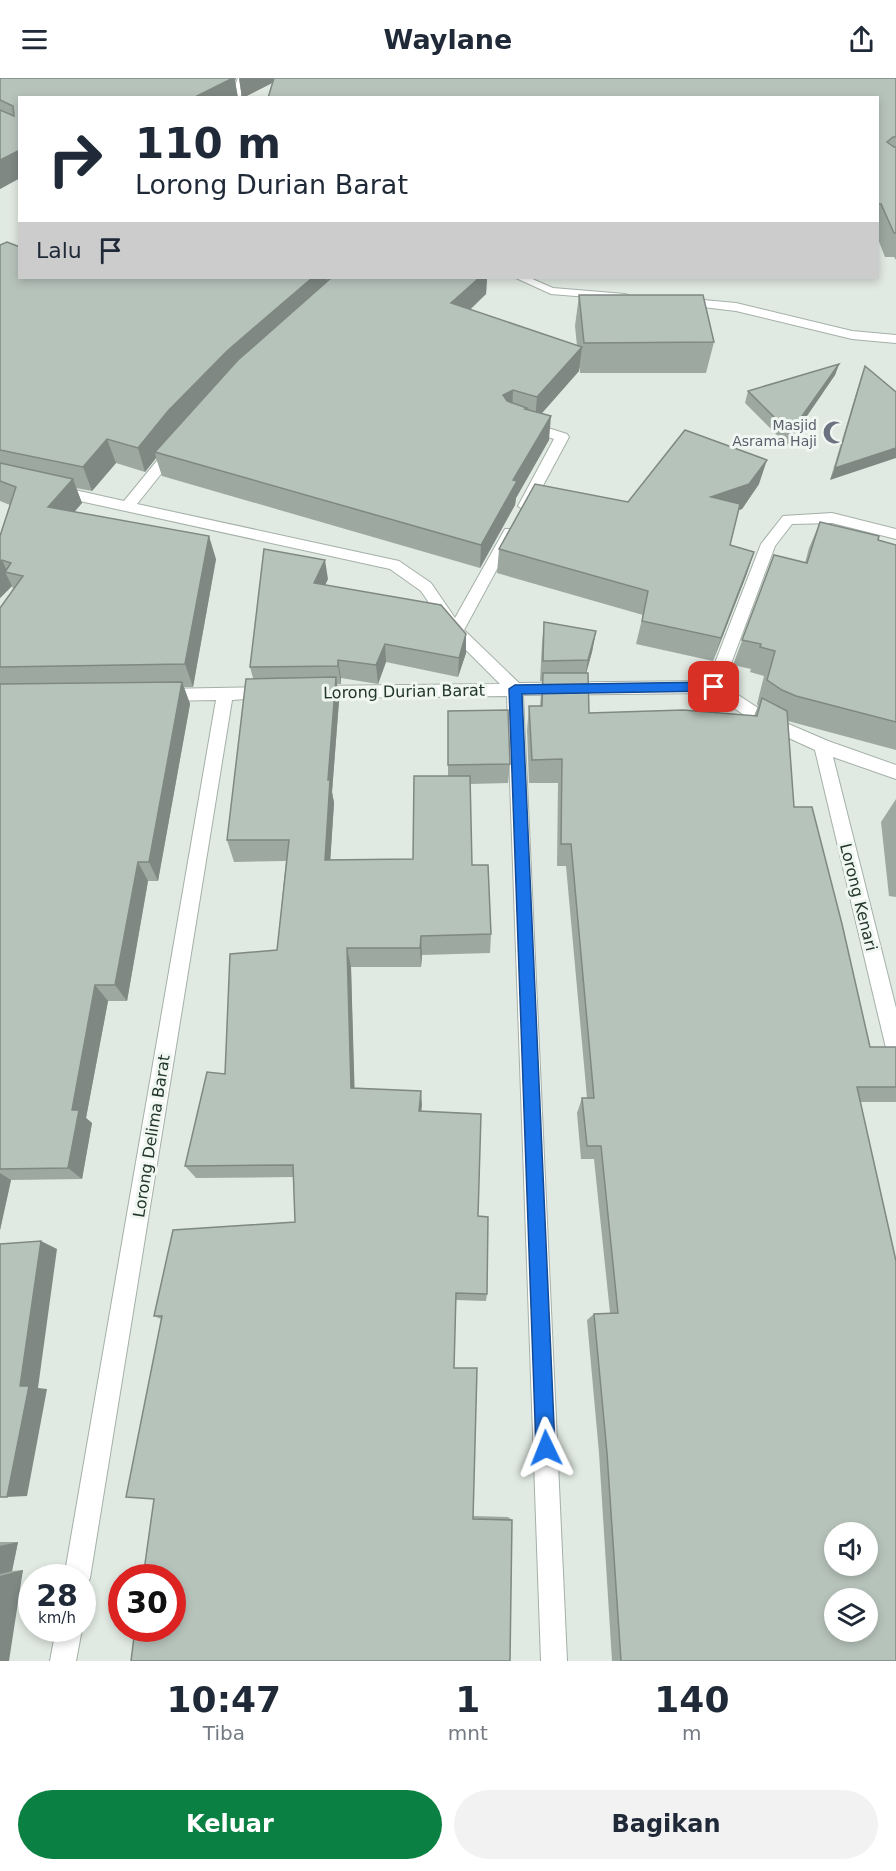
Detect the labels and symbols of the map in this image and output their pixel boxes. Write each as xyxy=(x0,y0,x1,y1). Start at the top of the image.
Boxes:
place label: Masjid Asrama Haji xyxy=(732,417,817,449)
mosque icon: Masjid Asrama Haji xyxy=(822,420,848,446)
pin xyxy=(688,661,739,712)
street label: Lorong Durian Barat xyxy=(323,681,485,702)
street label: Lorong Kenari xyxy=(836,841,881,953)
street label: Lorong Delima Barat xyxy=(129,1053,174,1219)
position arrow xyxy=(514,1416,578,1480)
speed limit sign: 30 xyxy=(108,1564,186,1642)

